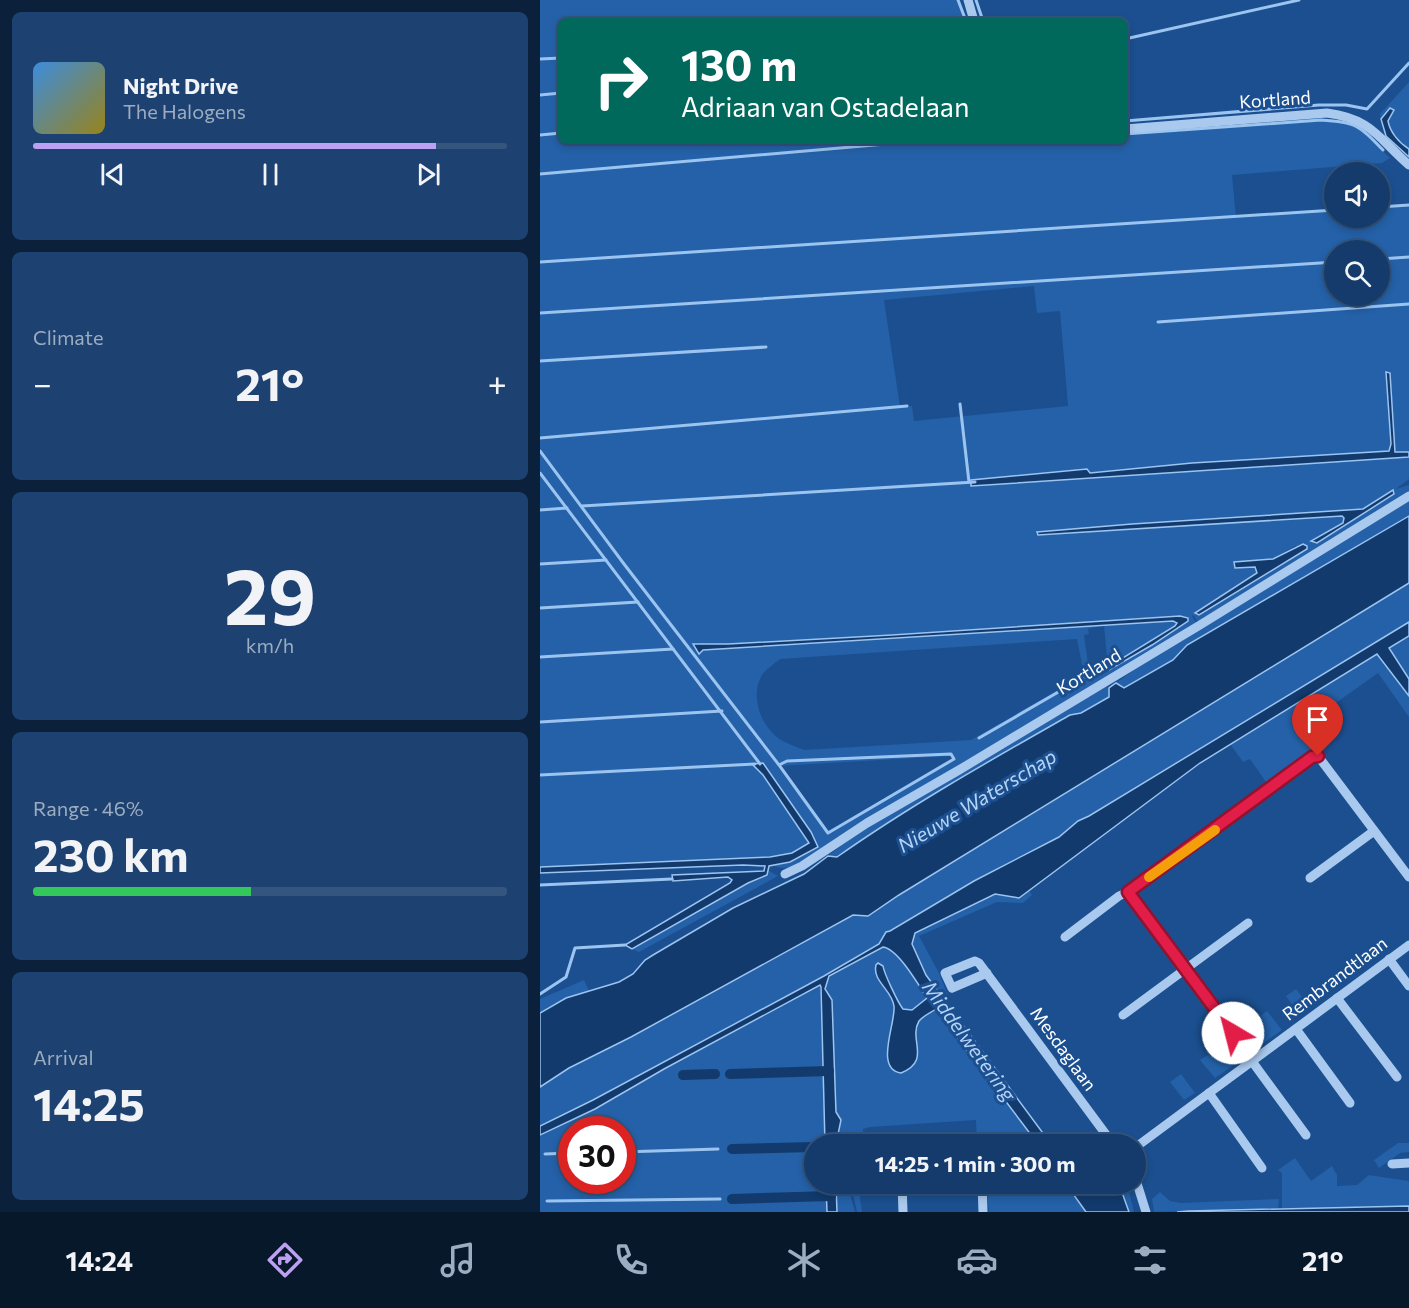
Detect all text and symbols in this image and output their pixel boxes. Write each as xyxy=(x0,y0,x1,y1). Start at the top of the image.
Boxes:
text: 130 m xyxy=(681,38,797,90)
icon: right xyxy=(582,42,660,120)
text: Night Drive xyxy=(123,72,238,99)
street label: Kortland xyxy=(1239,86,1311,112)
text: Adriaan van Ostadelaan xyxy=(681,90,969,123)
text: The Halogens xyxy=(123,99,246,123)
icon: previous xyxy=(96,158,129,191)
icon: pause xyxy=(254,158,287,191)
icon: next xyxy=(412,158,445,191)
map controls xyxy=(1324,162,1390,306)
button: sound xyxy=(1324,162,1390,228)
button: search xyxy=(1324,240,1390,306)
text: Climate xyxy=(33,325,103,349)
text: 21° xyxy=(235,355,304,410)
text: − xyxy=(33,362,52,403)
text: + xyxy=(488,362,507,403)
text: 29 xyxy=(224,546,316,641)
text: km/h xyxy=(246,633,294,657)
street label: Kortland xyxy=(1052,643,1125,699)
pin xyxy=(1292,694,1343,756)
icon: arrive xyxy=(1301,703,1334,736)
water label: Nieuwe Waterschap xyxy=(893,743,1060,857)
text: Range · 46% xyxy=(33,796,144,820)
text: 230 km xyxy=(33,826,188,881)
street label: Rembrandtlaan xyxy=(1278,932,1391,1025)
water label: Middelwetering xyxy=(918,975,1022,1106)
position arrow xyxy=(1201,1001,1265,1065)
street label: Mesdaglaan xyxy=(1026,1002,1102,1095)
text: Arrival xyxy=(33,1045,94,1069)
text: 14:25 xyxy=(33,1075,145,1130)
speed limit sign: 30 xyxy=(558,1116,636,1194)
text: 14:25 · 1 min · 300 m xyxy=(875,1150,1075,1177)
icon: directions xyxy=(264,1239,306,1281)
icon: music xyxy=(437,1239,479,1281)
icon: phone xyxy=(610,1239,652,1281)
icon: climate xyxy=(783,1239,825,1281)
icon: car xyxy=(956,1239,998,1281)
icon: filters xyxy=(1129,1239,1171,1281)
text: 14:24 xyxy=(66,1244,133,1277)
text: 21° xyxy=(1302,1244,1343,1277)

